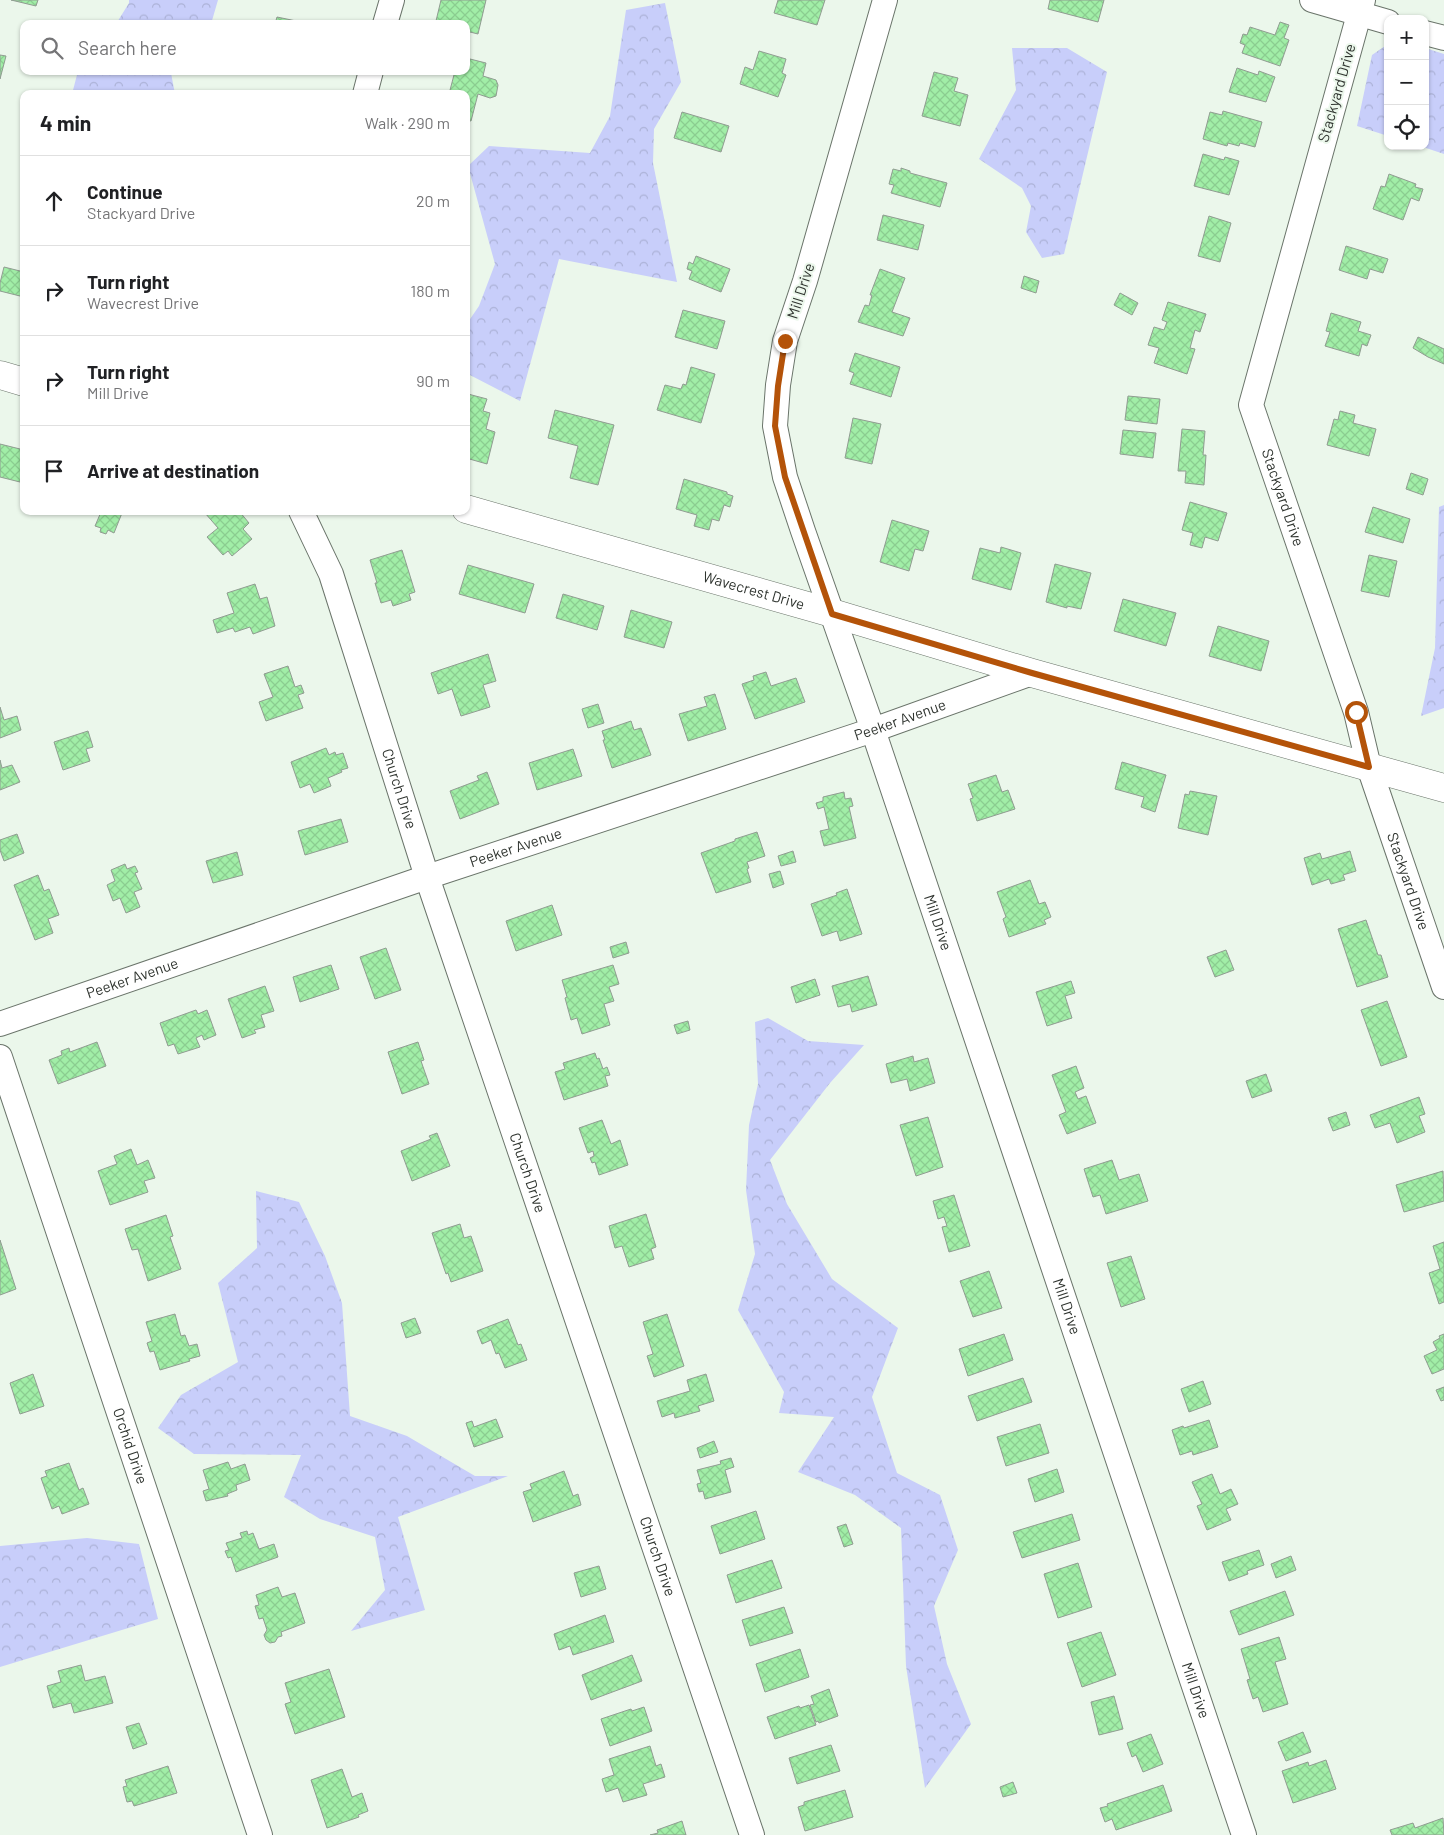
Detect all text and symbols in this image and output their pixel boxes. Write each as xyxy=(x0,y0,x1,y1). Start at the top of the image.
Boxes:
map controls xyxy=(1384,15,1429,150)
button: + xyxy=(1384,15,1429,60)
search box xyxy=(20,20,470,75)
icon: search xyxy=(38,34,66,62)
text: Search here xyxy=(78,36,177,59)
street label: Stackyard Drive xyxy=(1313,41,1359,144)
button: − xyxy=(1384,60,1429,105)
button: locate xyxy=(1384,105,1429,150)
text: 4 min xyxy=(40,110,91,135)
text: Walk · 290 m xyxy=(365,113,450,132)
text: Continue xyxy=(87,180,163,203)
icon: ahead xyxy=(40,187,68,215)
text: 20 m xyxy=(416,191,450,210)
text: Stackyard Drive xyxy=(87,203,195,222)
street label: Mill Drive xyxy=(783,260,818,321)
text: Turn right xyxy=(87,270,169,293)
icon: right xyxy=(40,277,68,305)
text: 180 m xyxy=(411,281,450,300)
text: Wavecrest Drive xyxy=(87,293,199,312)
route end xyxy=(774,330,797,353)
text: Turn right xyxy=(87,360,169,383)
icon: right xyxy=(40,367,68,395)
text: 90 m xyxy=(416,371,450,390)
text: Mill Drive xyxy=(87,383,149,402)
street label: Stackyard Drive xyxy=(1259,446,1309,548)
icon: arrive xyxy=(40,457,68,485)
text: Arrive at destination xyxy=(87,459,259,482)
street label: Wavecrest Drive xyxy=(701,567,807,613)
street label: Peeker Avenue xyxy=(852,695,948,744)
route start xyxy=(1345,701,1368,724)
street label: Church Drive xyxy=(379,746,421,831)
street label: Peeker Avenue xyxy=(467,823,564,870)
street label: Stackyard Drive xyxy=(1384,830,1434,932)
street label: Mill Drive xyxy=(921,892,956,953)
street label: Peeker Avenue xyxy=(84,953,180,1002)
street label: Church Drive xyxy=(506,1130,550,1215)
street label: Mill Drive xyxy=(1050,1276,1085,1336)
street label: Orchid Drive xyxy=(110,1405,152,1486)
street label: Church Drive xyxy=(637,1514,680,1598)
street label: Mill Drive xyxy=(1179,1660,1214,1720)

